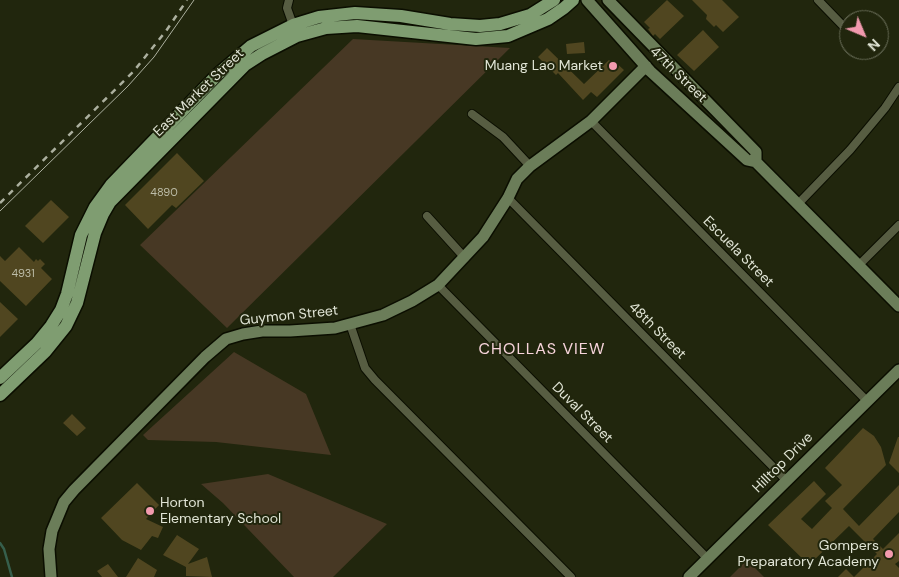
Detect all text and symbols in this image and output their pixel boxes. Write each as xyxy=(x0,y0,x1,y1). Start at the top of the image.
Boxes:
north arrow xyxy=(839,10,889,60)
text: N xyxy=(864,35,884,55)
street label: 47th Street xyxy=(646,44,710,106)
street label: East Market Street xyxy=(150,46,248,140)
place label: Muang Lao Market xyxy=(485,58,603,74)
marker: Muang Lao Market xyxy=(607,60,619,72)
house number: 4890 xyxy=(150,186,178,200)
street label: Escuela Street xyxy=(699,213,777,291)
house number: 4931 xyxy=(11,267,35,281)
street label: 48th Street xyxy=(625,299,689,363)
street label: Guymon Street xyxy=(239,302,339,330)
district label: CHOLLAS VIEW xyxy=(477,340,607,360)
street label: Duval Street xyxy=(548,379,616,447)
street label: Hilltop Drive xyxy=(749,429,817,497)
place label: Horton Elementary School xyxy=(160,495,281,528)
marker: Horton Elementary School xyxy=(144,505,156,517)
place label: Gompers Preparatory Academy xyxy=(737,538,879,570)
marker: Gompers Preparatory Academy xyxy=(883,548,895,560)

